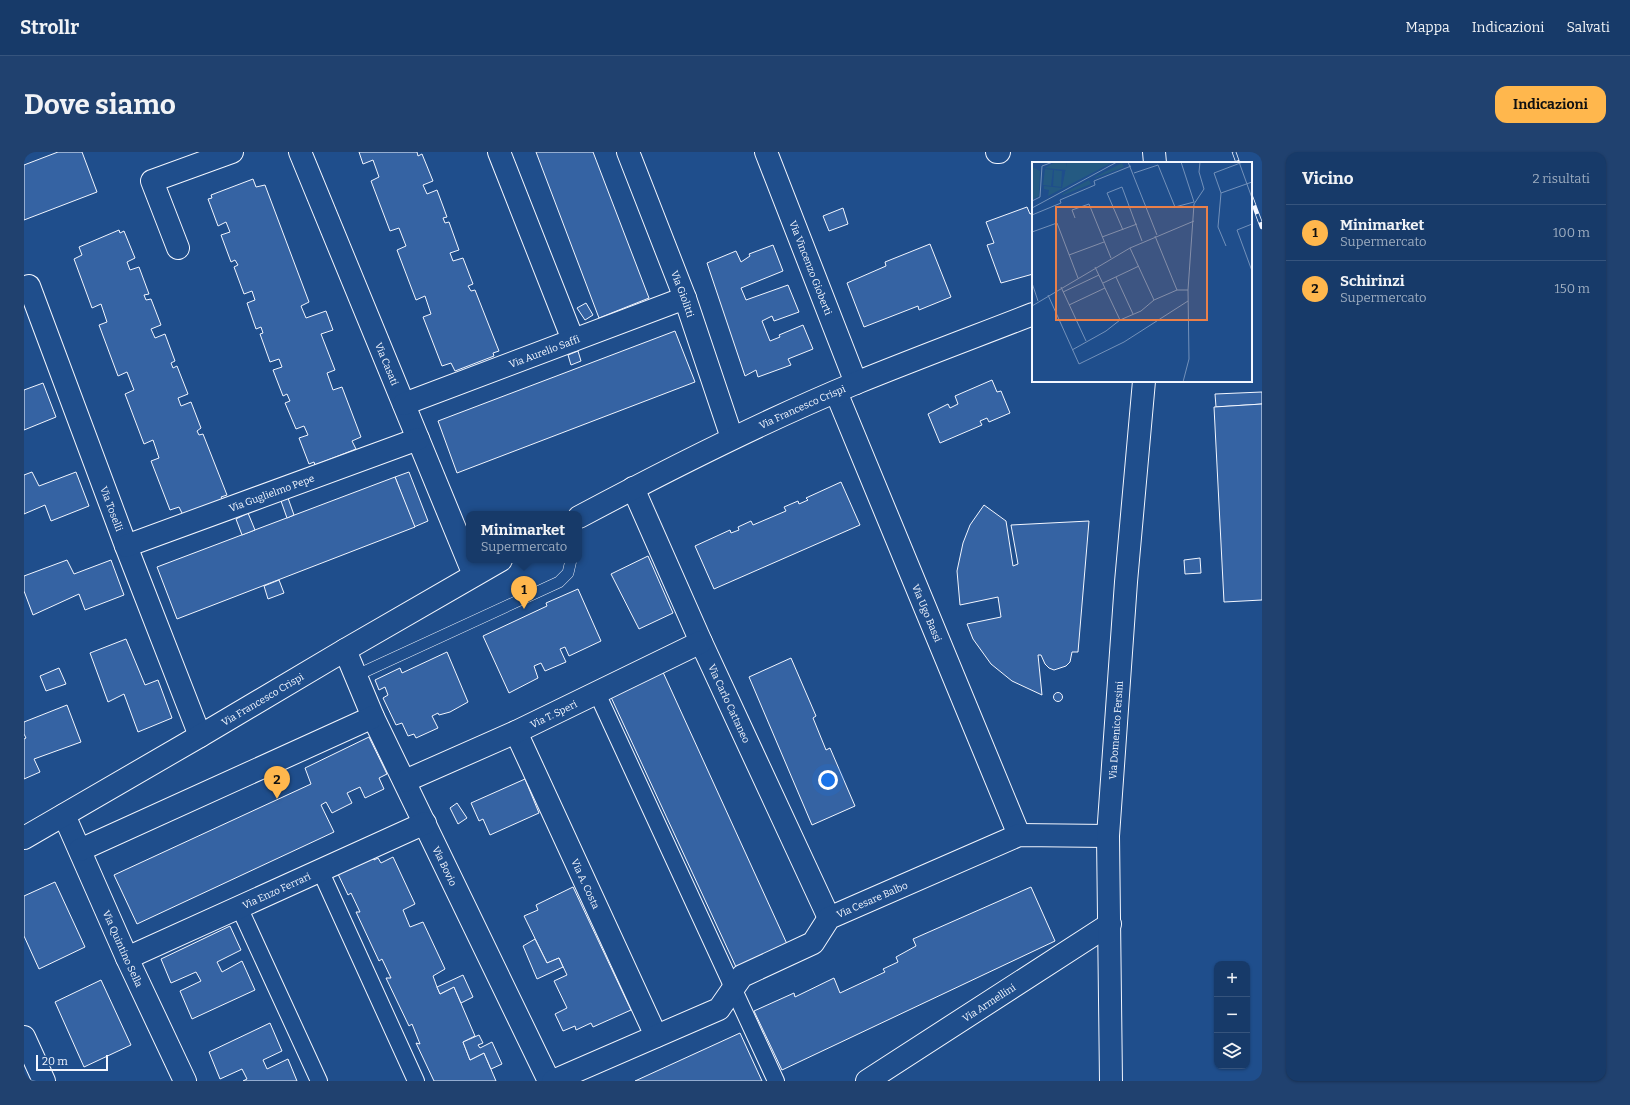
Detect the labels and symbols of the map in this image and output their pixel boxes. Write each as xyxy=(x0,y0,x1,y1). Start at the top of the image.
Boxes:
inset map xyxy=(1032,162,1252,382)
street label: Via Vincenzo Gioberti xyxy=(786,219,834,317)
street label: Via Giolitti xyxy=(668,269,696,319)
street label: Via Aurelio Saffi xyxy=(508,333,582,371)
street label: Via Casati xyxy=(372,341,400,387)
street label: Via Francesco Crispi xyxy=(757,383,847,432)
street label: Via Guglielmo Pepe xyxy=(228,472,316,515)
street label: Via Toselli xyxy=(97,485,125,533)
pin: 1 xyxy=(511,576,537,609)
street label: Via Ugo Bassi xyxy=(909,583,944,644)
street label: Via Carlo Cattaneo xyxy=(705,663,752,745)
street label: Via Francesco Crispi xyxy=(220,671,306,729)
street label: Via Domenico Fersini xyxy=(1107,681,1126,780)
street label: Via T. Speri xyxy=(529,698,579,731)
pin: 2 xyxy=(264,766,290,799)
your location xyxy=(818,770,838,790)
street label: Via Bovio xyxy=(429,845,459,888)
street label: Via A. Costa xyxy=(568,857,602,912)
street label: Via Enzo Ferrari xyxy=(241,871,313,912)
street label: Via Cesare Balbo xyxy=(835,879,910,921)
street label: Via Quintino Sella xyxy=(100,909,145,990)
street label: Via Armellini xyxy=(960,982,1018,1025)
scale bar xyxy=(36,1053,108,1072)

